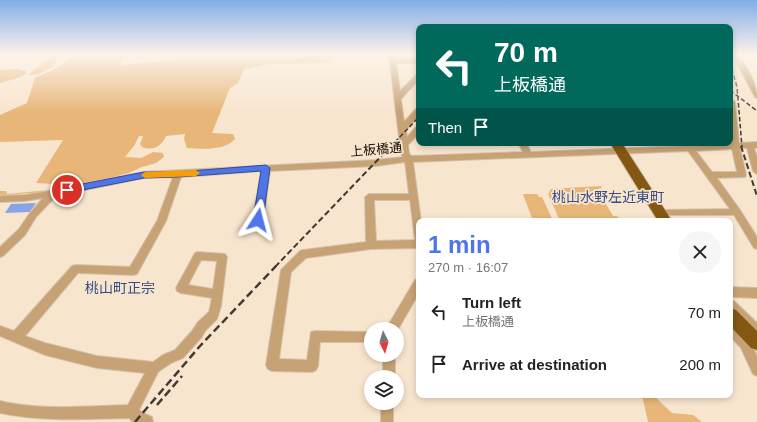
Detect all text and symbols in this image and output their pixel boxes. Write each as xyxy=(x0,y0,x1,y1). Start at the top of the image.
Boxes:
text: 70 m xyxy=(494,37,558,68)
icon: left xyxy=(428,40,480,92)
text: 上板橋通 xyxy=(494,75,566,95)
icon: arrive xyxy=(470,116,492,138)
text: Then xyxy=(428,119,462,136)
street label: 上板橋通 xyxy=(349,140,403,159)
pin xyxy=(50,173,84,207)
icon: arrive xyxy=(56,179,78,201)
district label: 桃山水野左近東町 xyxy=(552,189,664,205)
position arrow xyxy=(237,199,279,241)
text: 1 min xyxy=(428,231,491,258)
button: close xyxy=(679,231,721,273)
text: 270 m · 16:07 xyxy=(428,260,508,275)
district label: 桃山町正宗 xyxy=(85,280,155,296)
text: Turn left xyxy=(462,294,521,311)
icon: left xyxy=(428,301,450,323)
text: 70 m xyxy=(688,304,721,321)
text: 上板橋通 xyxy=(462,314,514,329)
north arrow xyxy=(364,322,404,362)
map controls xyxy=(364,322,404,410)
icon: arrive xyxy=(428,353,450,375)
text: Arrive at destination xyxy=(462,356,607,373)
text: 200 m xyxy=(679,356,721,373)
button: layers xyxy=(364,370,404,410)

